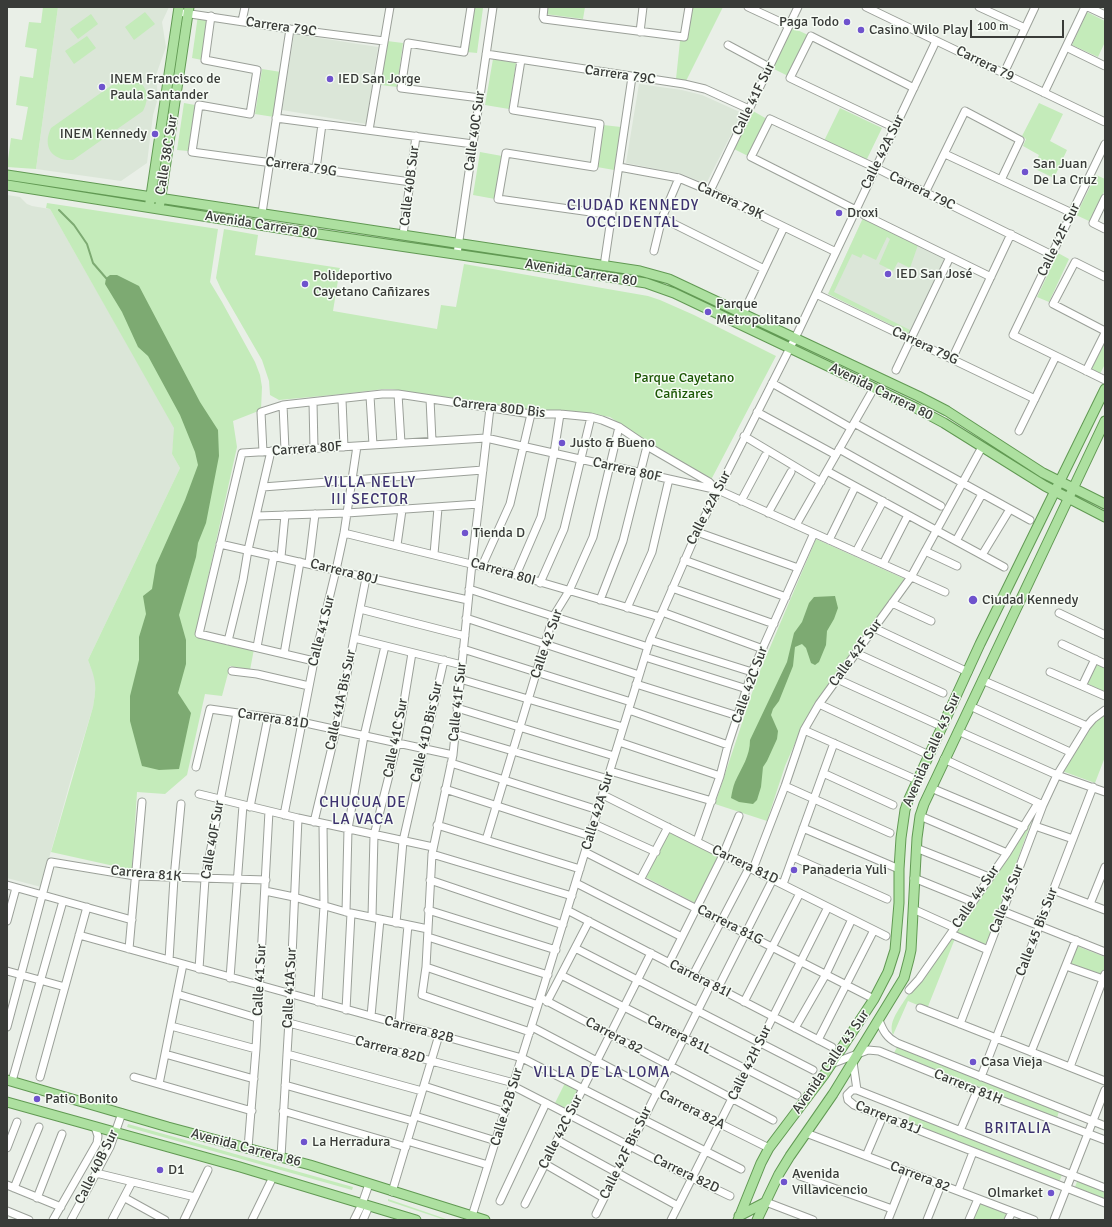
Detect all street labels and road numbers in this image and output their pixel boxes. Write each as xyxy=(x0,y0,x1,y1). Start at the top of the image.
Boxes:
street label: Carrera 79C xyxy=(245,14,317,40)
street label: Carrera 79 xyxy=(953,43,1017,85)
street label: Calle 41F Sur xyxy=(729,60,779,138)
street label: Carrera 79C xyxy=(584,62,656,88)
street label: Calle 40C Sur xyxy=(461,90,489,172)
street label: Calle 42A Sur xyxy=(858,112,908,192)
street label: Calle 38C Sur xyxy=(152,114,182,196)
street label: Calle 40B Sur xyxy=(397,145,423,227)
street label: Carrera 79G xyxy=(264,154,338,180)
street label: Carrera 79C xyxy=(886,168,958,214)
street label: Carrera 79K xyxy=(694,178,766,224)
street label: Calle 42F Sur xyxy=(1034,201,1084,279)
street label: Avenida Carrera 80 xyxy=(204,208,318,242)
street label: Avenida Carrera 80 xyxy=(524,256,638,290)
street label: Carrera 79G xyxy=(889,323,961,369)
street label: Avenida Carrera 80 xyxy=(826,360,936,424)
street label: Carrera 80D Bis xyxy=(452,394,546,422)
street label: Carrera 80F xyxy=(271,438,343,460)
street label: Carrera 80F xyxy=(591,454,663,486)
street label: Calle 42A Sur xyxy=(683,468,735,548)
street label: Carrera 80J xyxy=(308,555,380,589)
street label: Carrera 80I xyxy=(469,555,537,589)
street label: Calle 41 Sur xyxy=(305,594,339,668)
street label: Calle 42 Sur xyxy=(527,607,567,681)
street label: Calle 42F Sur xyxy=(826,616,886,690)
street label: Calle 42C Sur xyxy=(728,644,772,726)
street label: Calle 41A Bis Sur xyxy=(322,648,360,752)
street label: Calle 41F Sur xyxy=(445,662,471,742)
street label: Calle 41D Bis Sur xyxy=(407,680,447,784)
street label: Avenida Calle 43 Sur xyxy=(899,690,965,810)
street label: Calle 41C Sur xyxy=(380,697,412,779)
street label: Carrera 81D xyxy=(236,705,310,733)
street label: Calle 42A Sur xyxy=(578,770,618,852)
street label: Calle 40F Sur xyxy=(198,799,228,881)
street label: Carrera 81D xyxy=(709,842,781,888)
street label: Calle 44 Sur xyxy=(949,862,1003,932)
street label: Calle 45 Sur xyxy=(986,862,1028,936)
street label: Carrera 81K xyxy=(110,863,182,885)
street label: Calle 45 Bis Sur xyxy=(1012,885,1062,979)
street label: Carrera 81G xyxy=(694,901,766,949)
street label: Calle 41 Sur xyxy=(250,943,270,1017)
street label: Calle 41A Sur xyxy=(279,947,301,1029)
street label: Carrera 81I xyxy=(666,956,734,1002)
street label: Avenida Calle 43 Sur xyxy=(789,1007,873,1117)
street label: Carrera 81L xyxy=(644,1012,714,1058)
street label: Carrera 82B xyxy=(382,1013,456,1047)
street label: Carrera 82 xyxy=(582,1014,646,1058)
street label: Calle 42H Sur xyxy=(725,1023,775,1103)
street label: Carrera 82D xyxy=(353,1033,427,1067)
street label: Calle 42B Sur xyxy=(487,1066,527,1148)
street label: Carrera 81H xyxy=(931,1066,1005,1108)
street label: Carrera 82A xyxy=(656,1086,728,1134)
street label: Calle 42C Sur xyxy=(535,1092,587,1172)
street label: Carrera 81J xyxy=(853,1097,923,1139)
street label: Calle 42F Bis Sur xyxy=(596,1104,656,1202)
street label: Avenida Carrera 86 xyxy=(189,1125,303,1171)
street label: Calle 40B Sur xyxy=(72,1127,122,1207)
street label: Carrera 82D xyxy=(650,1151,722,1197)
street label: Carrera 82 xyxy=(888,1158,952,1196)

